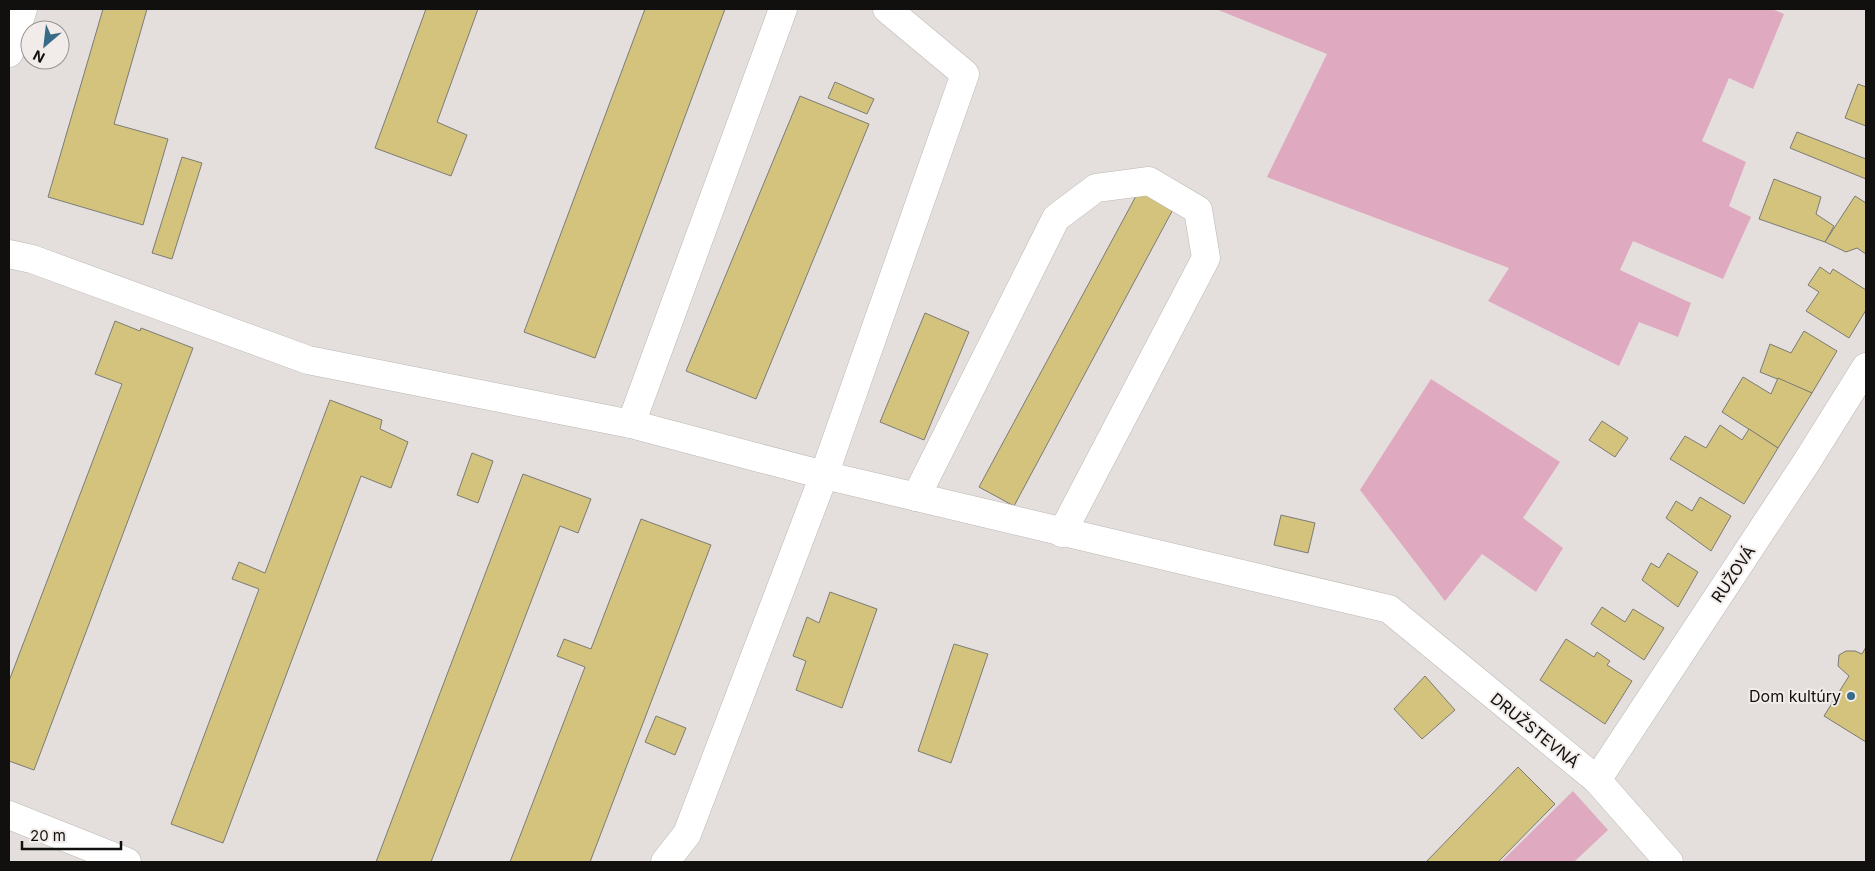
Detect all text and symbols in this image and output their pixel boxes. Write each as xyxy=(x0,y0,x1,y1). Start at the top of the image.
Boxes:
north arrow xyxy=(20,20,70,70)
text: N xyxy=(30,47,47,67)
street label: RUŽOVÁ xyxy=(1707,542,1759,606)
place label: Dom kultúry xyxy=(1749,686,1841,706)
street label: DRUŽSTEVNÁ xyxy=(1487,688,1583,772)
marker: Dom kultúry xyxy=(1845,690,1857,702)
scale bar xyxy=(22,818,121,850)
text: 20 m xyxy=(30,826,66,845)

